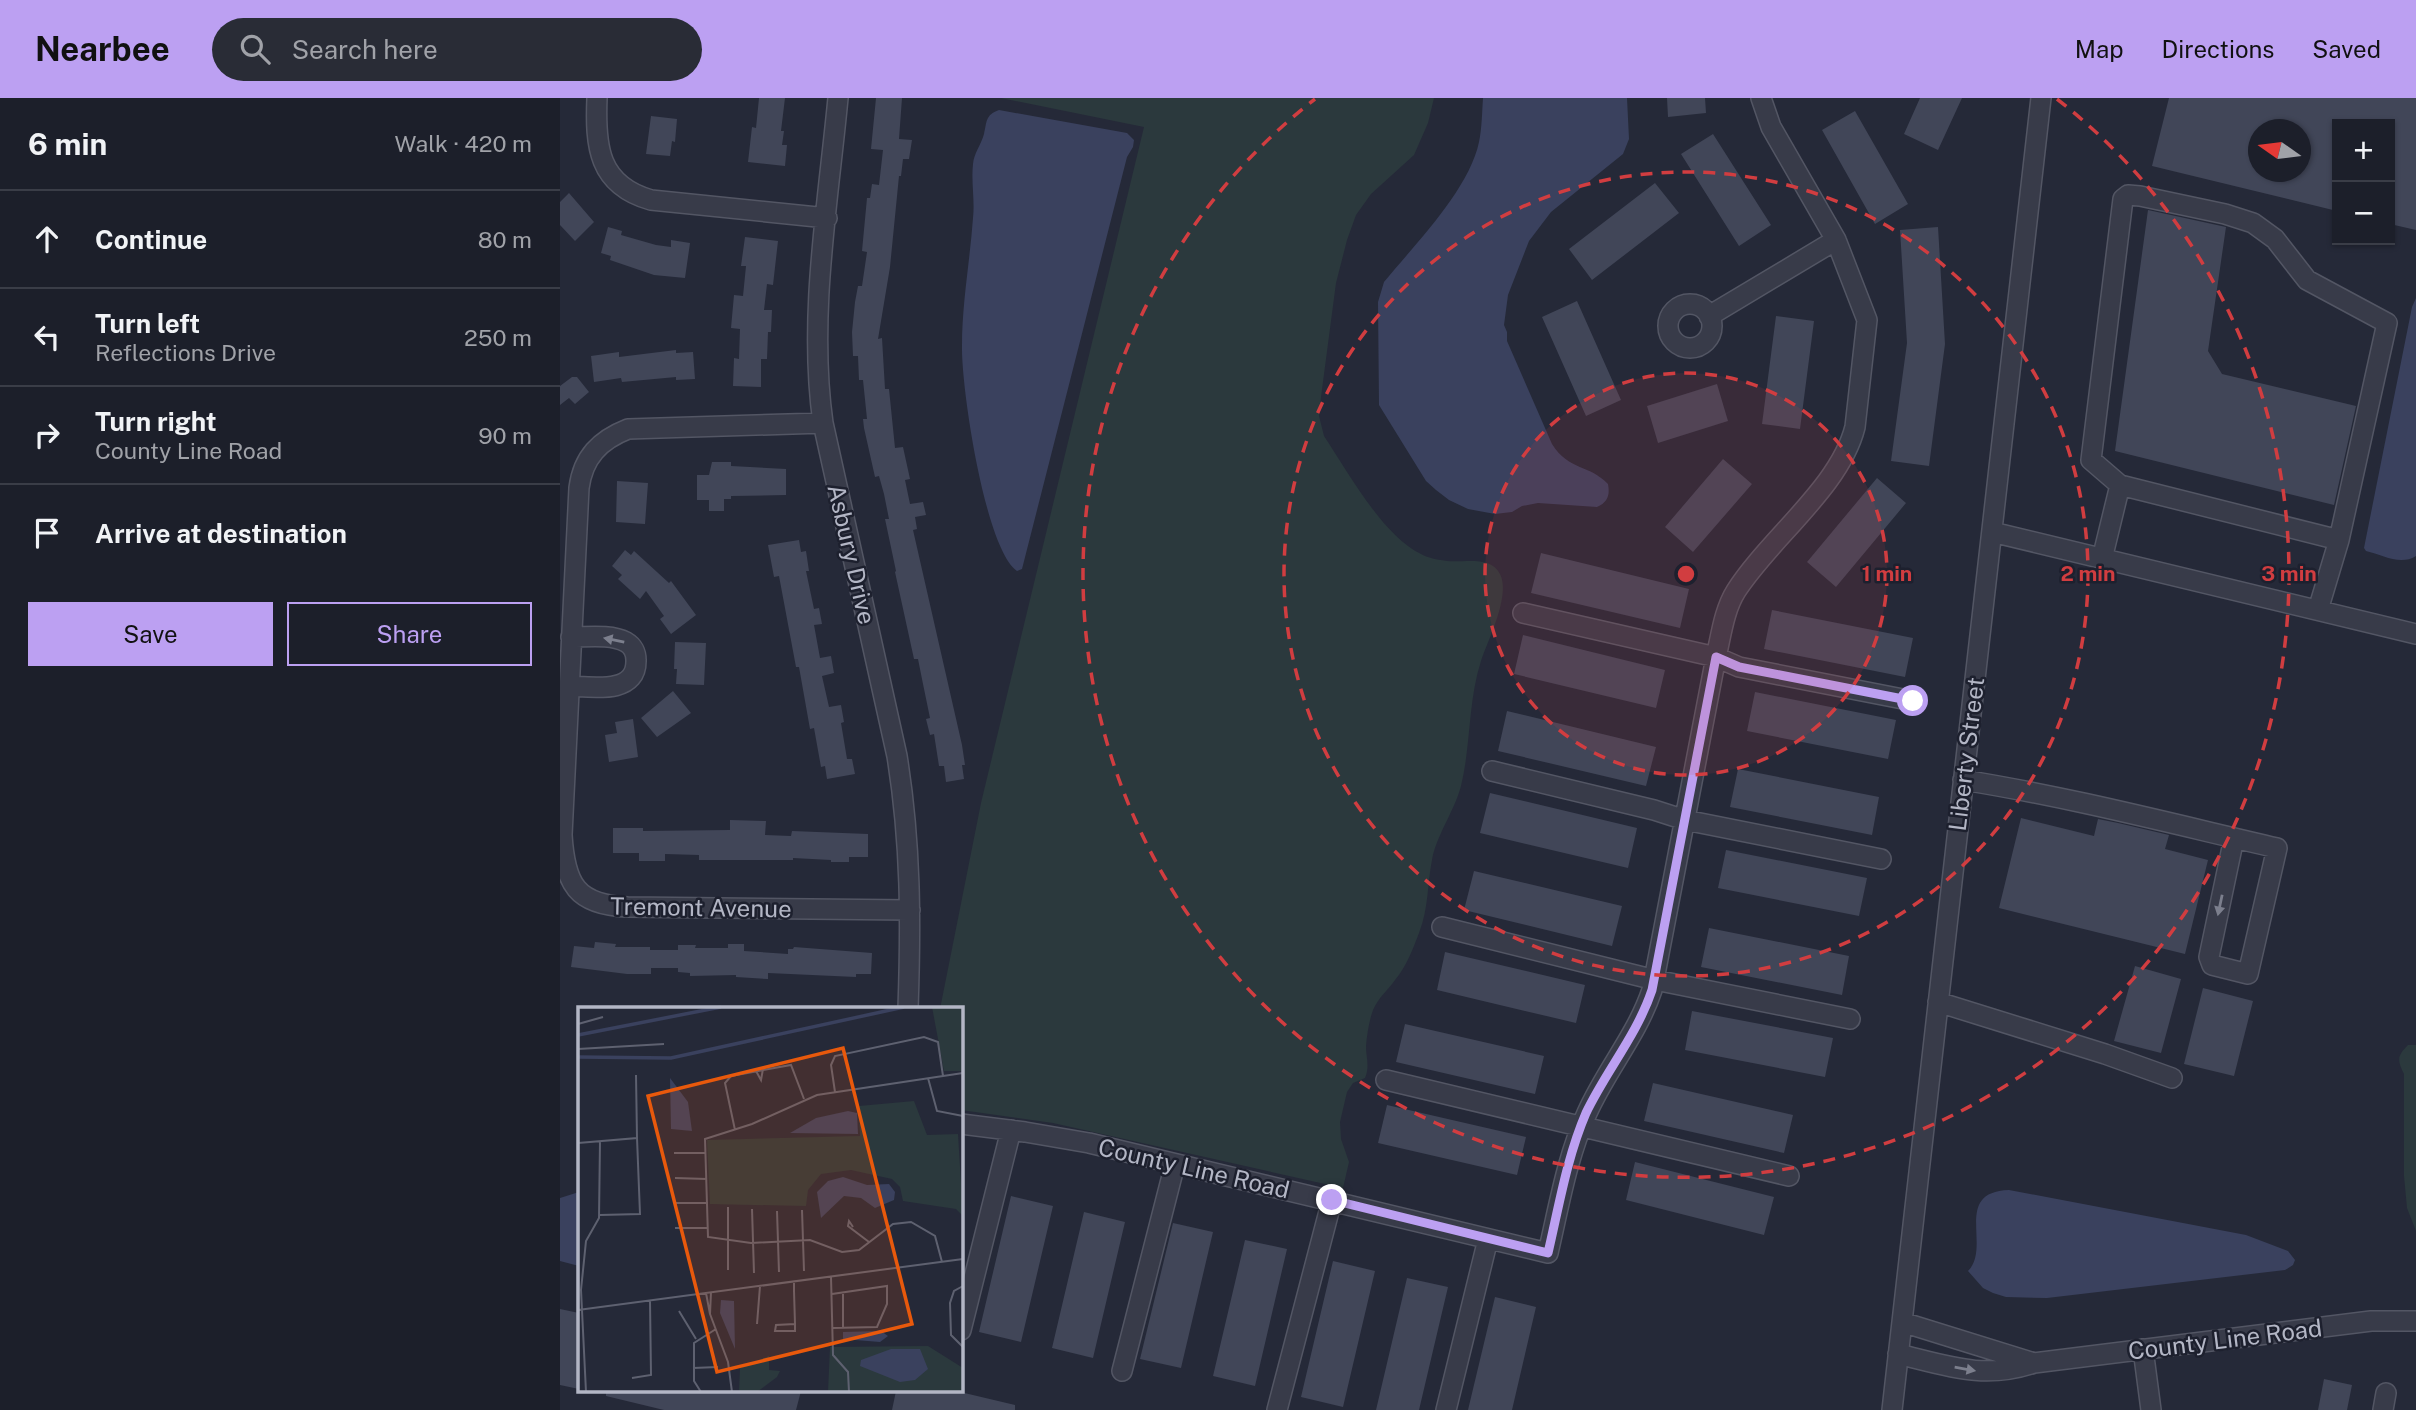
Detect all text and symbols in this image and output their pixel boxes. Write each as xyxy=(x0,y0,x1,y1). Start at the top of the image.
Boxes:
search box xyxy=(212,18,702,81)
text: Nearbee xyxy=(35,30,170,68)
icon: search xyxy=(236,30,274,68)
text: Search here xyxy=(292,34,438,65)
text: Map xyxy=(2075,35,2124,63)
text: Directions xyxy=(2162,35,2274,63)
text: Saved xyxy=(2312,35,2381,63)
north arrow xyxy=(2248,119,2311,182)
map controls xyxy=(2332,119,2395,245)
button: + xyxy=(2332,119,2395,182)
text: 6 min xyxy=(28,126,107,162)
text: Walk · 420 m xyxy=(395,130,532,157)
button: − xyxy=(2332,182,2395,245)
icon: ahead xyxy=(28,220,66,258)
text: Continue xyxy=(95,224,207,255)
text: 80 m xyxy=(478,226,532,253)
text: Turn left xyxy=(95,308,200,339)
icon: left xyxy=(28,318,66,356)
text: 250 m xyxy=(464,324,532,351)
text: Reflections Drive xyxy=(95,339,276,366)
text: Turn right xyxy=(95,406,217,437)
icon: right xyxy=(28,416,66,454)
text: 90 m xyxy=(478,422,532,449)
text: County Line Road xyxy=(95,437,282,464)
street label: Asbury Drive xyxy=(822,481,882,627)
icon: arrive xyxy=(28,514,66,552)
text: Arrive at destination xyxy=(95,518,347,549)
text: 1 min xyxy=(1862,561,1912,586)
text: 2 min xyxy=(2060,561,2116,586)
text: 3 min xyxy=(2261,561,2317,586)
centre of rings xyxy=(1674,562,1698,586)
button: Save xyxy=(28,602,273,666)
button: Share xyxy=(287,602,532,666)
one-way arrow xyxy=(603,635,625,646)
street label: Liberty Street xyxy=(1943,675,1989,833)
route start xyxy=(1897,685,1928,716)
street label: Tremont Avenue xyxy=(610,891,792,923)
one-way arrow xyxy=(2214,894,2225,916)
inset map xyxy=(578,1007,962,1392)
street label: County Line Road xyxy=(1096,1132,1292,1204)
route end xyxy=(1316,1184,1347,1215)
street label: County Line Road xyxy=(2126,1313,2324,1365)
one-way arrow xyxy=(1954,1364,1976,1375)

